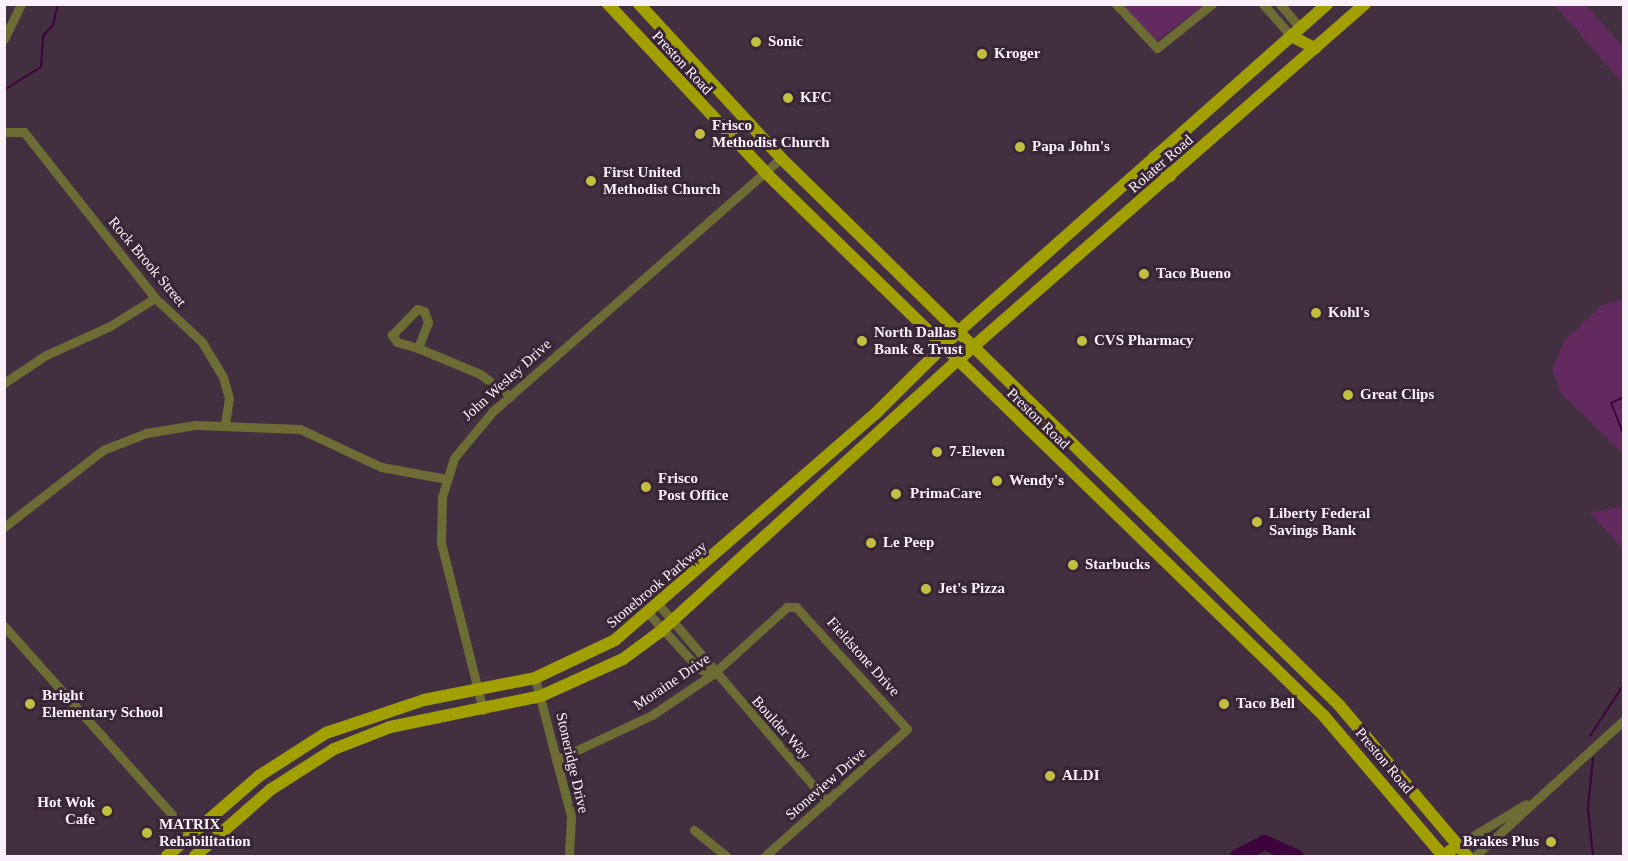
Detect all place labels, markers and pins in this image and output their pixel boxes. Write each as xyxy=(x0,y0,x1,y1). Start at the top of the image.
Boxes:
place label: Sonic xyxy=(768,33,803,51)
marker: Sonic xyxy=(749,35,763,49)
place label: Kroger xyxy=(994,45,1040,63)
marker: Kroger xyxy=(975,47,989,61)
place label: KFC xyxy=(800,89,832,107)
marker: KFC xyxy=(781,91,795,105)
place label: Frisco Methodist Church xyxy=(712,116,830,151)
marker: Frisco Methodist Church xyxy=(693,127,707,141)
place label: Papa John's xyxy=(1032,138,1110,156)
marker: Papa John's xyxy=(1013,140,1027,154)
place label: First United Methodist Church xyxy=(603,163,721,198)
marker: First United Methodist Church xyxy=(584,174,598,188)
place label: Taco Bueno xyxy=(1156,265,1231,283)
marker: Taco Bueno xyxy=(1137,267,1151,281)
place label: Kohl's xyxy=(1328,304,1370,322)
marker: Kohl's xyxy=(1309,306,1323,320)
place label: North Dallas Bank & Trust xyxy=(874,323,963,358)
place label: CVS Pharmacy xyxy=(1094,332,1194,350)
marker: North Dallas Bank & Trust xyxy=(855,334,869,348)
marker: CVS Pharmacy xyxy=(1075,334,1089,348)
place label: Great Clips xyxy=(1360,386,1434,404)
marker: Great Clips xyxy=(1341,388,1355,402)
place label: 7-Eleven xyxy=(949,443,1005,461)
marker: 7-Eleven xyxy=(930,445,944,459)
place label: Frisco Post Office xyxy=(658,469,728,504)
place label: Wendy's xyxy=(1009,472,1064,490)
marker: Wendy's xyxy=(990,474,1004,488)
marker: Frisco Post Office xyxy=(639,480,653,494)
marker: PrimaCare xyxy=(887,485,905,503)
place label: PrimaCare xyxy=(910,485,981,503)
place label: Liberty Federal Savings Bank xyxy=(1269,504,1370,539)
marker: Liberty Federal Savings Bank xyxy=(1250,515,1264,529)
place label: Le Peep xyxy=(883,534,934,552)
marker: Le Peep xyxy=(864,536,878,550)
place label: Starbucks xyxy=(1085,556,1150,574)
marker: Starbucks xyxy=(1066,558,1080,572)
place label: Jet's Pizza xyxy=(938,580,1005,598)
marker: Jet's Pizza xyxy=(919,582,933,596)
place label: Bright Elementary School xyxy=(42,686,163,721)
place label: Taco Bell xyxy=(1236,695,1295,713)
marker: Bright Elementary School xyxy=(23,697,37,711)
marker: Taco Bell xyxy=(1217,697,1231,711)
place label: ALDI xyxy=(1062,767,1100,785)
marker: ALDI xyxy=(1043,769,1057,783)
place label: Hot Wok Cafe xyxy=(37,793,95,828)
marker: Hot Wok Cafe xyxy=(100,804,114,818)
place label: MATRIX Rehabilitation xyxy=(159,815,251,850)
marker: MATRIX Rehabilitation xyxy=(140,826,154,840)
place label: Brakes Plus xyxy=(1463,833,1539,851)
marker: Brakes Plus xyxy=(1544,835,1558,849)

